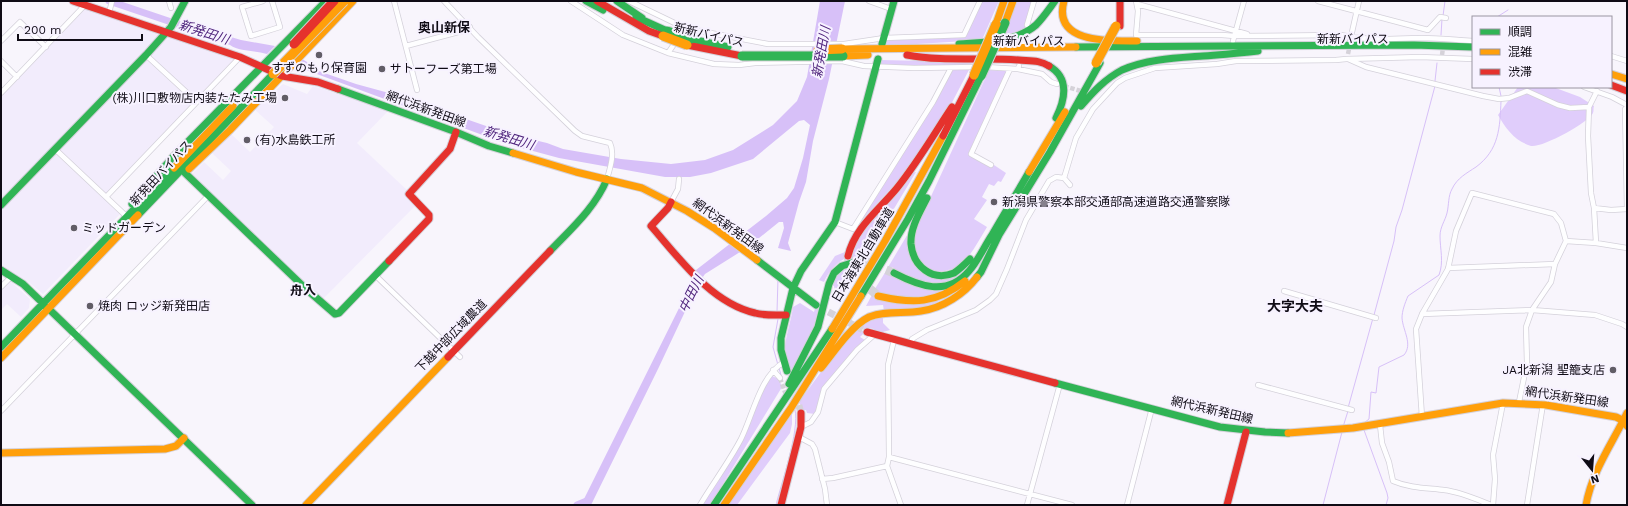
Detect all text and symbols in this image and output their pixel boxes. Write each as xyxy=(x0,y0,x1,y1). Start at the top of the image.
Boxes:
scale bar xyxy=(18,16,142,42)
legend xyxy=(1472,16,1612,88)
water label: 新発田川 xyxy=(177,17,233,48)
district label: 奥山新保 xyxy=(418,20,470,35)
street label: 新新バイパス xyxy=(672,20,746,50)
text: 200 m xyxy=(24,23,61,37)
water label: 新発田川 xyxy=(809,23,833,79)
text: 順調 xyxy=(1508,25,1532,39)
street label: 新新バイパス xyxy=(1317,32,1389,46)
street label: 新新バイパス xyxy=(993,34,1065,48)
text: 混雑 xyxy=(1508,45,1532,59)
marker: すずのもり保育園 xyxy=(314,50,324,60)
place label: すずのもり保育園 xyxy=(271,61,367,75)
place label: サトーフーズ第工場 xyxy=(390,62,497,76)
marker: サトーフーズ第工場 xyxy=(377,64,387,74)
text: 渋滞 xyxy=(1508,65,1532,79)
street label: 網代浜新発田線 xyxy=(384,88,468,130)
place label: (株)川口敷物店内装たたみ工場 xyxy=(113,91,277,105)
marker: (株)川口敷物店内装たたみ工場 xyxy=(280,93,290,103)
water label: 新発田川 xyxy=(482,123,538,153)
place label: (有)水島鉄工所 xyxy=(255,133,335,147)
marker: (有)水島鉄工所 xyxy=(242,135,252,145)
street label: 新発田バイパス xyxy=(127,138,195,208)
place label: 新潟県警察本部交通部高速道路交通警察隊 xyxy=(1002,195,1230,209)
street label: 網代浜新発田線 xyxy=(690,196,766,256)
marker: 新潟県警察本部交通部高速道路交通警察隊 xyxy=(989,197,999,207)
street label: 日本海東北自動車道 xyxy=(829,205,897,305)
place label: ミッドガーデン xyxy=(82,221,166,235)
marker: ミッドガーデン xyxy=(69,223,79,233)
water label: 中田川 xyxy=(675,271,707,315)
district label: 舟入 xyxy=(290,283,316,298)
street label: 下越中部広域農道 xyxy=(413,297,489,375)
district label: 大字大夫 xyxy=(1267,298,1323,314)
place label: 焼肉 ロッジ新発田店 xyxy=(98,299,210,313)
marker: 焼肉 ロッジ新発田店 xyxy=(85,301,95,311)
place label: JA北新潟 聖籠支店 xyxy=(1502,363,1605,377)
marker: JA北新潟 聖籠支店 xyxy=(1608,365,1618,375)
street label: 網代浜新発田線 xyxy=(1524,384,1610,410)
street label: 網代浜新発田線 xyxy=(1169,394,1255,426)
north arrow xyxy=(1572,450,1612,490)
text: N xyxy=(1589,472,1601,486)

